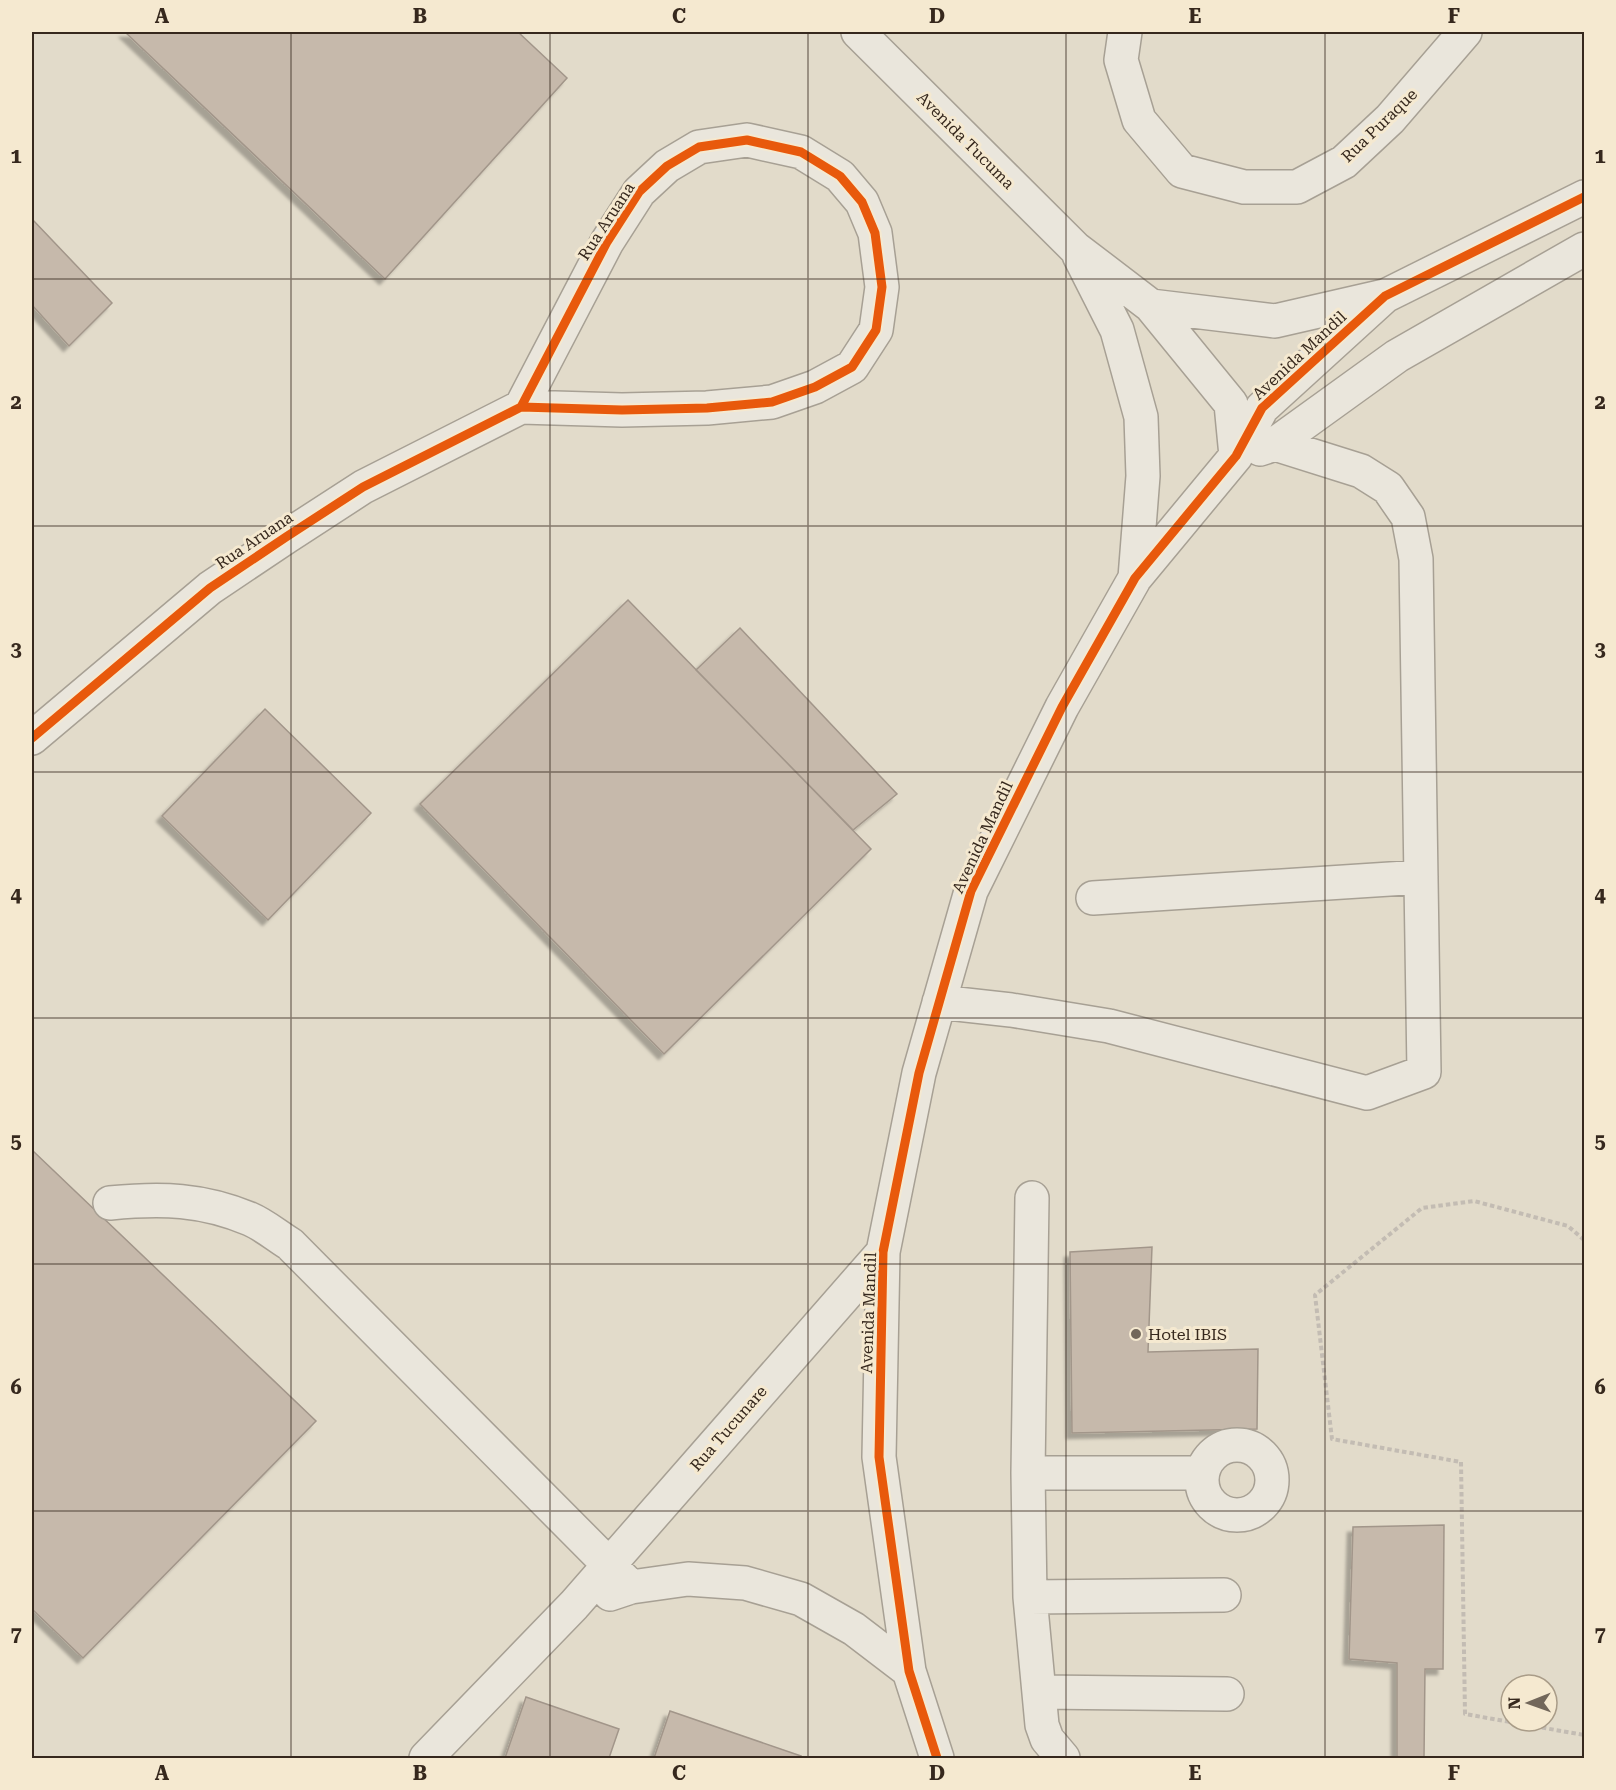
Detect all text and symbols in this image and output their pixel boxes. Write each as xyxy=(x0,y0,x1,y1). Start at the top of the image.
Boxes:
text: A xyxy=(155,4,170,28)
text: B xyxy=(413,4,427,28)
text: C xyxy=(672,4,686,28)
text: D xyxy=(929,4,945,28)
text: E xyxy=(1189,4,1202,28)
text: F xyxy=(1448,4,1460,28)
street label: Rua Puraque xyxy=(1338,84,1421,166)
street label: Avenida Tucuma xyxy=(913,88,1018,193)
text: 1 xyxy=(10,144,22,168)
text: 1 xyxy=(1594,144,1606,168)
street label: Rua Aruana xyxy=(574,179,639,264)
street label: Avenida Mandil xyxy=(1249,307,1350,404)
text: 2 xyxy=(10,390,22,414)
text: 2 xyxy=(1594,390,1606,414)
street label: Rua Aruana xyxy=(212,507,297,573)
text: 3 xyxy=(10,637,22,661)
text: 3 xyxy=(1594,637,1606,661)
street label: Avenida Mandil xyxy=(948,778,1017,896)
text: 4 xyxy=(10,883,22,907)
text: 4 xyxy=(1594,883,1606,907)
text: 5 xyxy=(10,1129,22,1153)
text: 5 xyxy=(1594,1129,1606,1153)
street label: Avenida Mandil xyxy=(857,1252,880,1374)
place label: Hotel IBIS xyxy=(1148,1325,1227,1344)
marker: Hotel IBIS xyxy=(1129,1327,1143,1341)
text: 6 xyxy=(10,1375,22,1399)
text: 6 xyxy=(1594,1375,1606,1399)
street label: Rua Tucunare xyxy=(686,1381,771,1475)
text: 7 xyxy=(10,1622,22,1646)
text: 7 xyxy=(1594,1622,1606,1646)
north arrow xyxy=(1499,1673,1559,1733)
text: N xyxy=(1505,1697,1524,1710)
text: A xyxy=(155,1761,170,1785)
text: B xyxy=(413,1761,427,1785)
text: C xyxy=(672,1761,686,1785)
text: D xyxy=(929,1761,945,1785)
text: E xyxy=(1189,1761,1202,1785)
text: F xyxy=(1448,1761,1460,1785)

